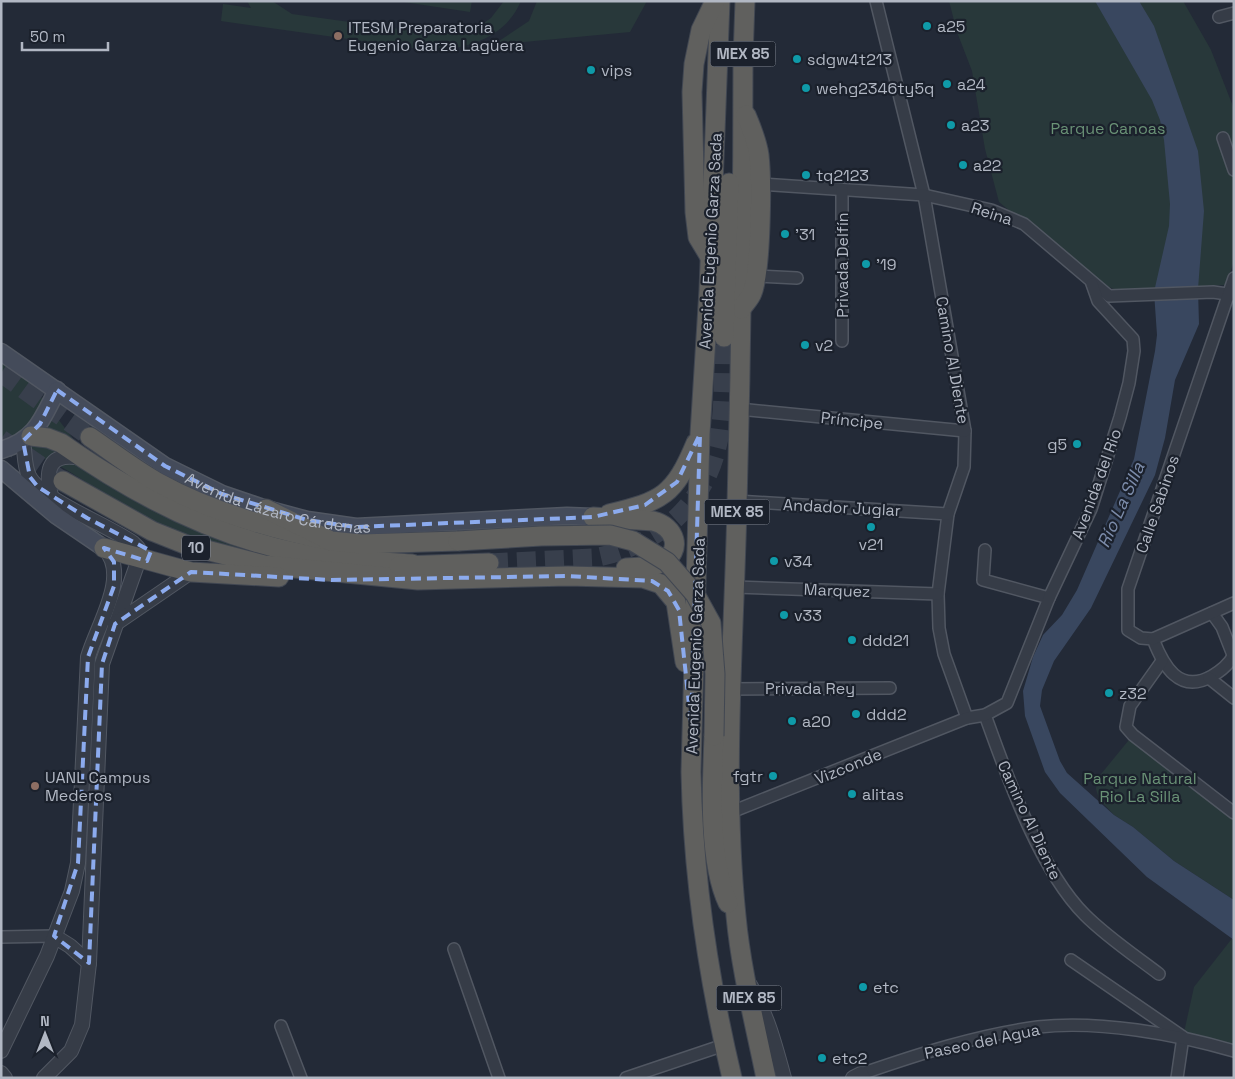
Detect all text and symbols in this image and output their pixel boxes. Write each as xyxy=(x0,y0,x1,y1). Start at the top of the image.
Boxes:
place label: a25 xyxy=(937,16,965,37)
place label: ITESM Preparatoria Eugenio Garza Lagüera xyxy=(348,17,524,56)
scale bar xyxy=(22,20,109,52)
marker: a25 xyxy=(921,20,933,32)
text: 50 m xyxy=(30,27,65,46)
marker: ITESM Preparatoria Eugenio Garza Lagüera xyxy=(332,30,344,42)
road number: MEX 85 xyxy=(710,42,776,66)
place label: sdgw4t213 xyxy=(807,49,892,70)
marker: sdgw4t213 xyxy=(791,53,803,65)
place label: vips xyxy=(601,60,632,81)
marker: vips xyxy=(585,64,597,76)
place label: a24 xyxy=(957,74,985,95)
place label: wehg2346ty5q xyxy=(816,78,934,99)
marker: a24 xyxy=(941,78,953,90)
marker: wehg2346ty5q xyxy=(800,82,812,94)
place label: a23 xyxy=(961,115,989,136)
park label: Parque Canoas xyxy=(1051,118,1165,139)
marker: a23 xyxy=(945,119,957,131)
street label: Avenida Eugenio Garza Sada xyxy=(694,132,727,350)
place label: a22 xyxy=(973,155,1002,176)
marker: a22 xyxy=(957,159,969,171)
place label: tq2123 xyxy=(816,165,869,186)
marker: tq2123 xyxy=(800,169,812,181)
street label: Reina xyxy=(968,197,1015,230)
street label: Privada Delfín xyxy=(832,212,853,318)
place label: '31 xyxy=(795,224,815,245)
marker: '31 xyxy=(779,228,791,240)
place label: '19 xyxy=(876,254,897,275)
marker: '19 xyxy=(860,258,872,270)
street label: Camino Al Diente xyxy=(931,295,974,425)
place label: v2 xyxy=(815,335,833,356)
marker: v2 xyxy=(799,339,811,351)
street label: Príncipe xyxy=(820,407,884,434)
street label: Avenida del Rio xyxy=(1067,426,1126,543)
place label: g5 xyxy=(1047,434,1067,455)
marker: g5 xyxy=(1071,438,1083,450)
street label: Calle Sabinos xyxy=(1131,452,1184,556)
water label: Río La Silla xyxy=(1092,458,1150,551)
street label: Avenida Lázaro Cárdenas xyxy=(182,468,371,538)
street label: Andador Juglar xyxy=(783,494,901,521)
road number: MEX 85 xyxy=(704,500,770,524)
marker: v21 xyxy=(865,521,877,533)
place label: v21 xyxy=(859,534,883,555)
road number: 10 xyxy=(182,536,210,560)
street label: Avenida Eugenio Garza Sada xyxy=(681,537,710,755)
place label: v34 xyxy=(784,551,812,572)
marker: v34 xyxy=(768,555,780,567)
street label: Marquez xyxy=(803,579,871,602)
place label: v33 xyxy=(794,605,822,626)
marker: v33 xyxy=(778,609,790,621)
place label: ddd21 xyxy=(862,630,909,651)
marker: ddd21 xyxy=(846,634,858,646)
street label: Privada Rey xyxy=(765,678,855,699)
place label: z32 xyxy=(1119,683,1147,704)
marker: z32 xyxy=(1103,687,1115,699)
place label: ddd2 xyxy=(866,704,907,725)
marker: ddd2 xyxy=(850,708,862,720)
place label: a20 xyxy=(802,711,831,732)
marker: a20 xyxy=(786,715,798,727)
street label: Vizconde xyxy=(811,743,885,789)
street label: Camino Al Diente xyxy=(993,757,1066,883)
place label: fgtr xyxy=(733,766,763,787)
place label: UANL Campus Mederos xyxy=(45,767,150,806)
park label: Parque Natural Rio La Silla xyxy=(1083,768,1197,807)
marker: fgtr xyxy=(767,770,779,782)
marker: UANL Campus Mederos xyxy=(29,780,41,792)
place label: alitas xyxy=(862,784,904,805)
marker: alitas xyxy=(846,788,858,800)
place label: etc xyxy=(873,977,899,998)
marker: etc xyxy=(857,981,869,993)
road number: MEX 85 xyxy=(716,986,782,1010)
north arrow xyxy=(20,1009,70,1059)
text: N xyxy=(40,1012,50,1030)
street label: Paseo del Agua xyxy=(922,1019,1042,1064)
place label: etc2 xyxy=(832,1048,867,1069)
marker: etc2 xyxy=(816,1052,828,1064)

